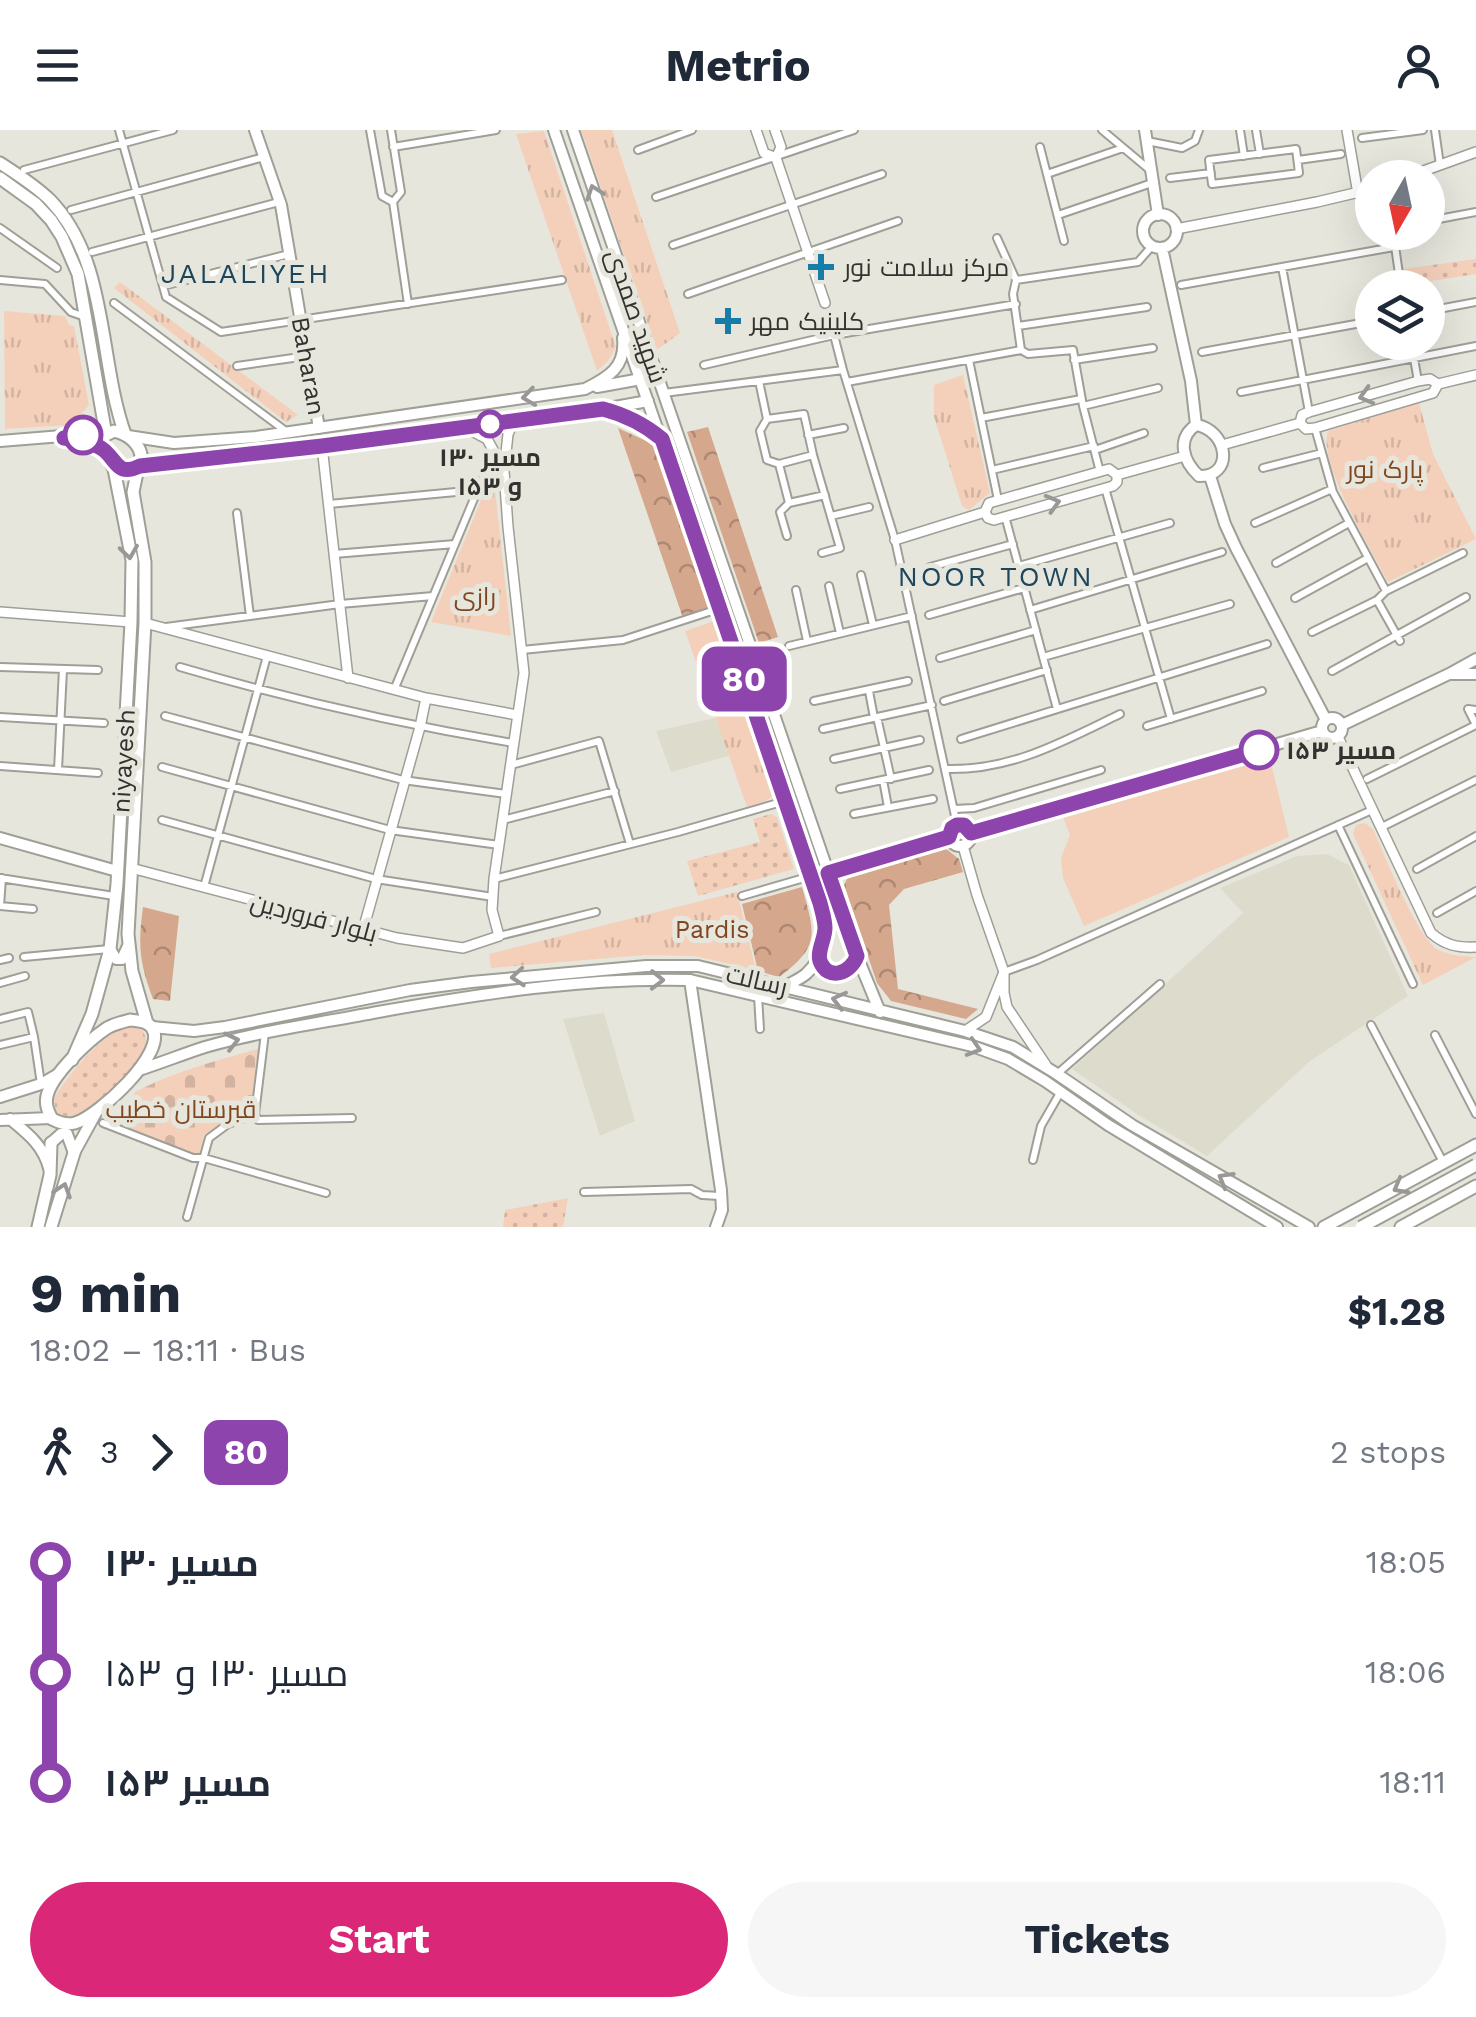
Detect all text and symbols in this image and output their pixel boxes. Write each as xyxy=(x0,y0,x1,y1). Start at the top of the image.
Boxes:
icon: menu xyxy=(30,38,85,93)
icon: person xyxy=(1391,38,1446,93)
text: Metrio xyxy=(665,39,811,92)
north arrow xyxy=(1355,160,1445,250)
map controls xyxy=(1355,160,1445,360)
one-way arrow xyxy=(586,184,606,201)
street label: شهید صمدی xyxy=(600,245,673,387)
place label: مرکز سلامت نور xyxy=(842,253,1009,282)
marker: مرکز سلامت نور xyxy=(808,254,834,280)
district label: JALALIYEH xyxy=(161,257,331,290)
button: layers xyxy=(1355,270,1445,360)
place label: کلینیک مهر xyxy=(748,307,864,336)
marker: کلینیک مهر xyxy=(715,308,741,334)
street label: Baharan xyxy=(286,315,331,418)
one-way arrow xyxy=(1358,384,1375,405)
one-way arrow xyxy=(521,385,538,406)
marker: مسیر ۱۳۰ و ۱۵۳ xyxy=(477,411,503,437)
unlabelled marker xyxy=(64,416,102,454)
place label: مسیر ۱۳۰ و ۱۵۳ xyxy=(439,443,541,501)
park label: پارک نور xyxy=(1345,455,1424,486)
one-way arrow xyxy=(1044,494,1061,515)
one-way arrow xyxy=(118,544,139,560)
district label: NOOR TOWN xyxy=(898,560,1094,593)
park label: رازی xyxy=(454,582,496,611)
line badge: 80 xyxy=(699,646,789,712)
text: 80 xyxy=(722,658,766,700)
street label: niyayesh xyxy=(106,708,141,814)
marker: مسیر ۱۵۳ xyxy=(1240,731,1278,769)
place label: مسیر ۱۵۳ xyxy=(1286,736,1396,765)
street label: بلوار فروردین xyxy=(247,887,380,948)
park label: Pardis xyxy=(675,915,749,944)
street label: رسالت xyxy=(723,959,790,1002)
one-way arrow xyxy=(510,966,526,987)
one-way arrow xyxy=(650,969,666,990)
one-way arrow xyxy=(831,991,848,1012)
one-way arrow xyxy=(223,1032,240,1053)
one-way arrow xyxy=(965,1036,982,1057)
park label: قبرستان خطیب xyxy=(106,1095,256,1124)
one-way arrow xyxy=(1217,1171,1235,1191)
one-way arrow xyxy=(1393,1174,1411,1194)
one-way arrow xyxy=(52,1183,72,1200)
text: 9 min xyxy=(30,1261,181,1325)
text: $1.28 xyxy=(1348,1290,1446,1334)
text: 18:02 – 18:11 · Bus xyxy=(30,1331,306,1369)
icon: walk xyxy=(30,1425,85,1480)
icon: forward xyxy=(134,1425,189,1480)
text: 80 xyxy=(224,1431,268,1473)
text: 3 xyxy=(100,1433,119,1471)
text: 2 stops xyxy=(1330,1433,1446,1471)
text: مسیر ۱۳۰ xyxy=(104,1541,259,1585)
text: 18:05 xyxy=(1366,1543,1446,1581)
text: مسیر ۱۳۰ و ۱۵۳ xyxy=(104,1651,348,1695)
text: 18:06 xyxy=(1365,1653,1446,1691)
text: مسیر ۱۵۳ xyxy=(104,1761,271,1805)
text: 18:11 xyxy=(1379,1763,1446,1801)
button: Start xyxy=(30,1882,728,1997)
button: Tickets xyxy=(748,1882,1446,1997)

